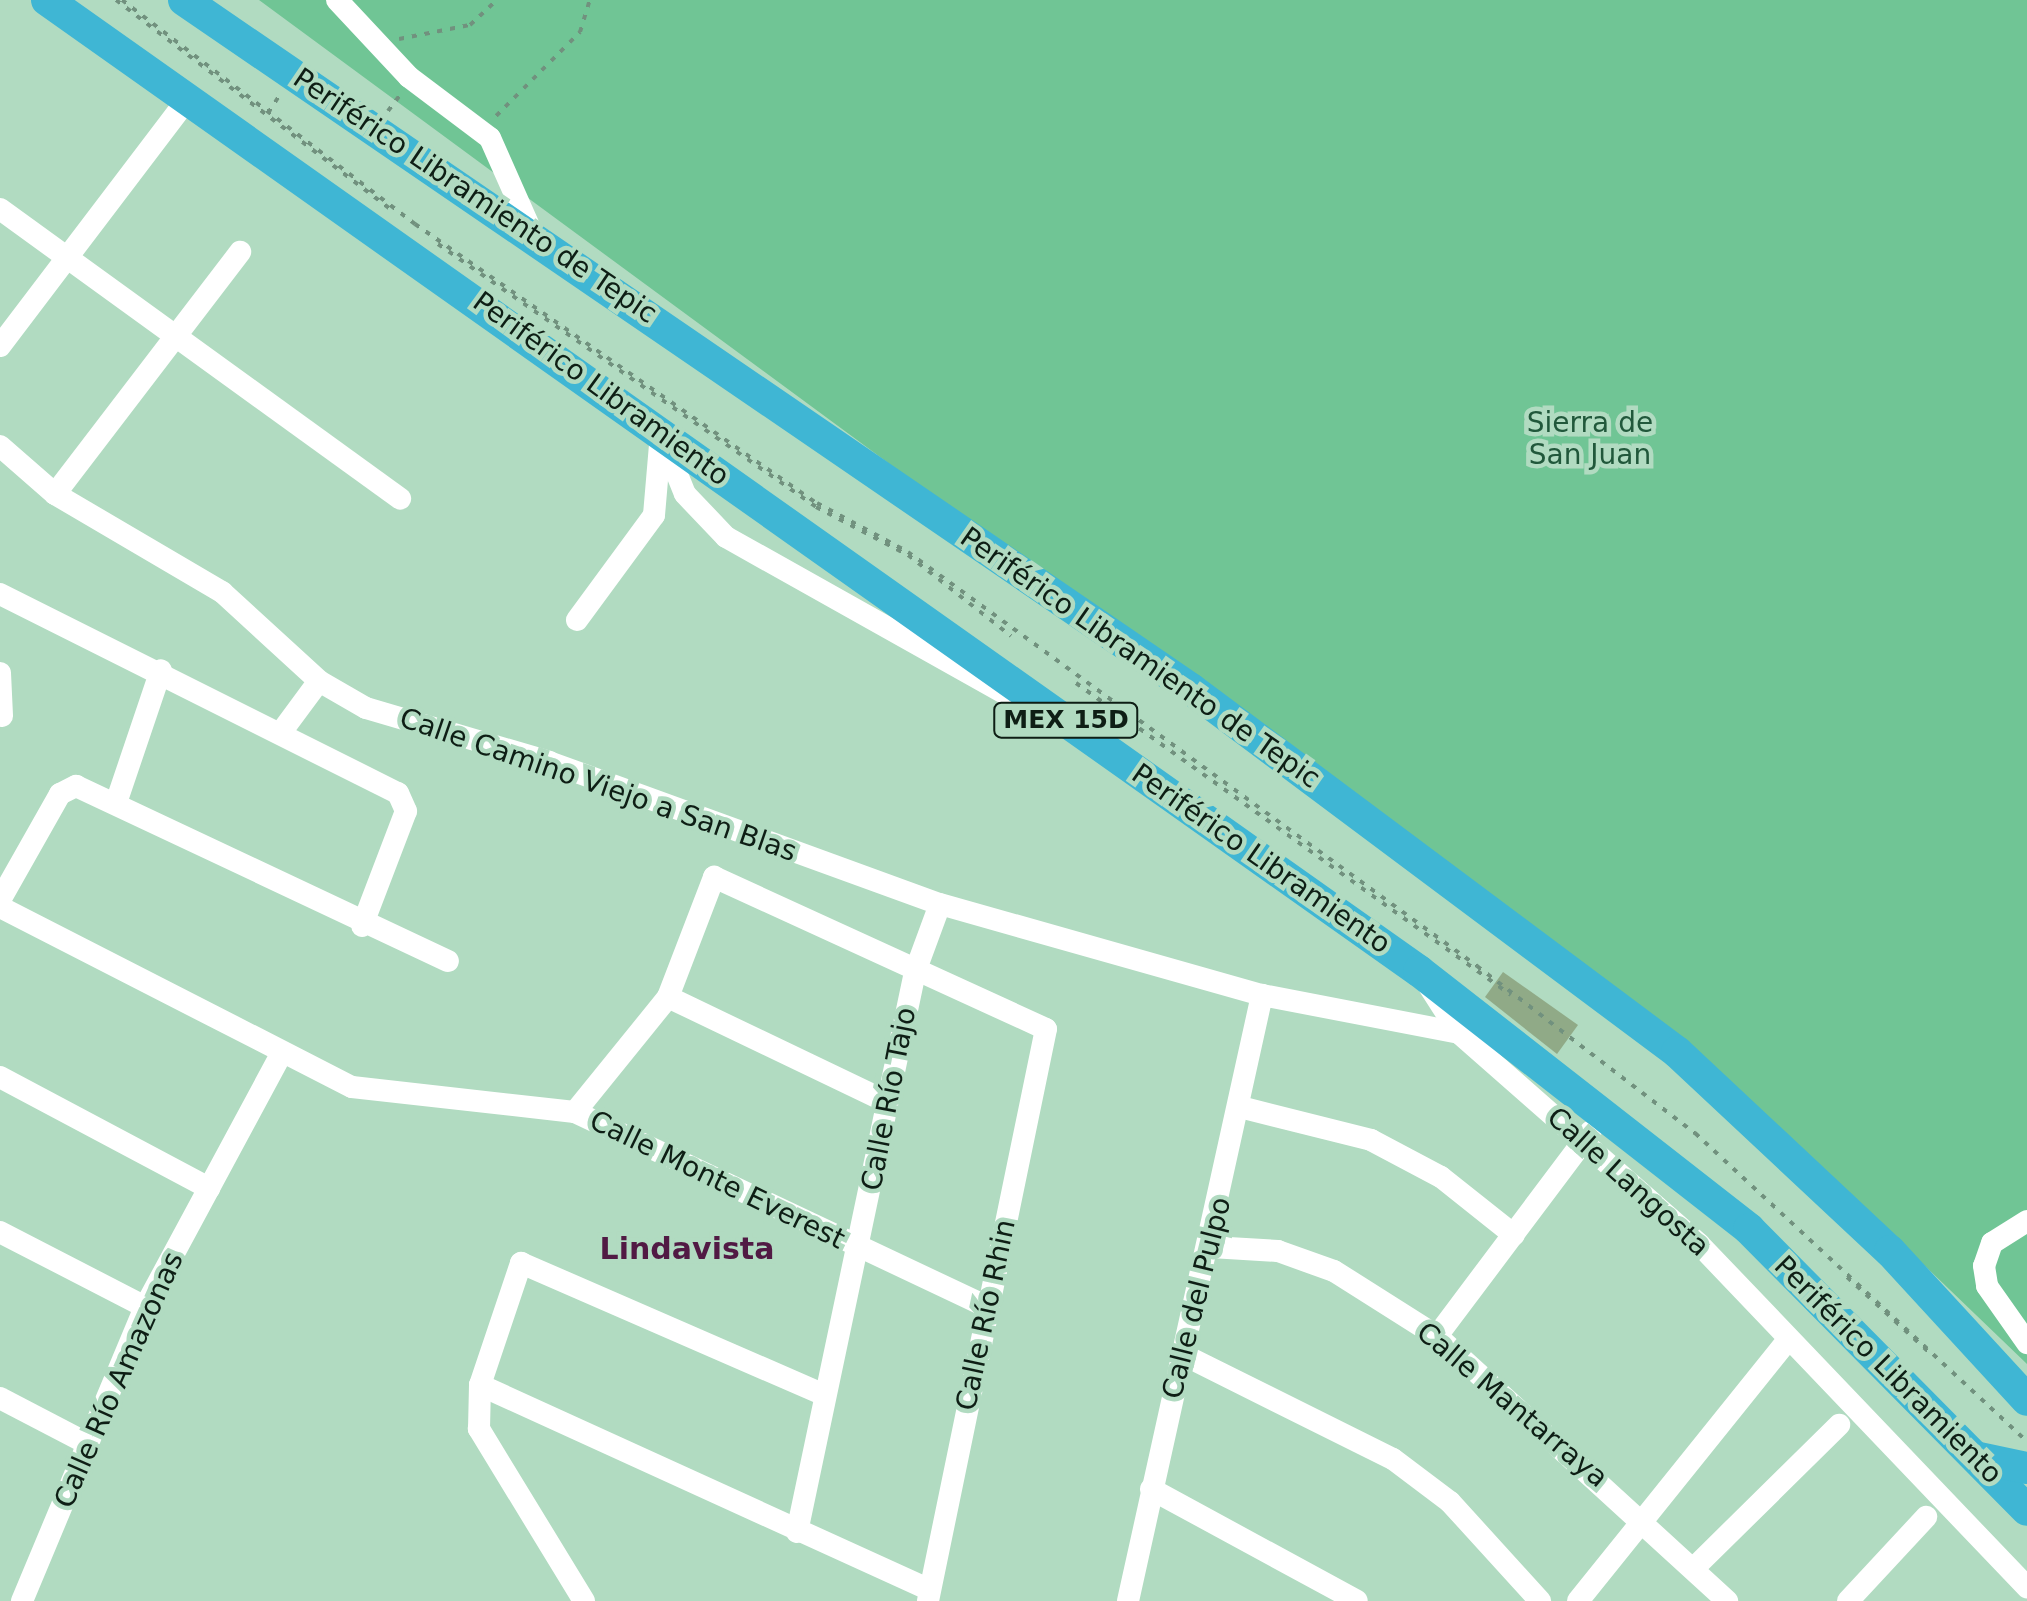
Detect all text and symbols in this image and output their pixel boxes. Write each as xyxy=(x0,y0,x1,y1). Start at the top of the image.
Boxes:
street label: Periférico Libramiento de Tepic xyxy=(287,61,663,331)
street label: Periférico Libramiento xyxy=(466,285,736,493)
park label: Sierra de San Juan xyxy=(1527,406,1653,472)
street label: Periférico Libramiento de Tepic xyxy=(954,520,1326,796)
road number: MEX 15D xyxy=(991,700,1141,740)
street label: Calle Camino Viejo a San Blas xyxy=(395,701,801,869)
street label: Periférico Libramiento xyxy=(1125,757,1397,961)
street label: Calle Río Tajo xyxy=(855,1004,923,1194)
street label: Calle Langosta xyxy=(1540,1100,1716,1264)
street label: Calle Monte Everest xyxy=(584,1104,850,1256)
street label: Calle del Pulpo xyxy=(1156,1194,1238,1402)
street label: Calle Río Rhin xyxy=(949,1216,1023,1414)
district label: Lindavista xyxy=(600,1231,774,1267)
street label: Calle Río Amazonas xyxy=(47,1247,191,1513)
street label: Periférico Libramiento xyxy=(1767,1249,2009,1491)
street label: Calle Mantarraya xyxy=(1410,1315,1614,1495)

